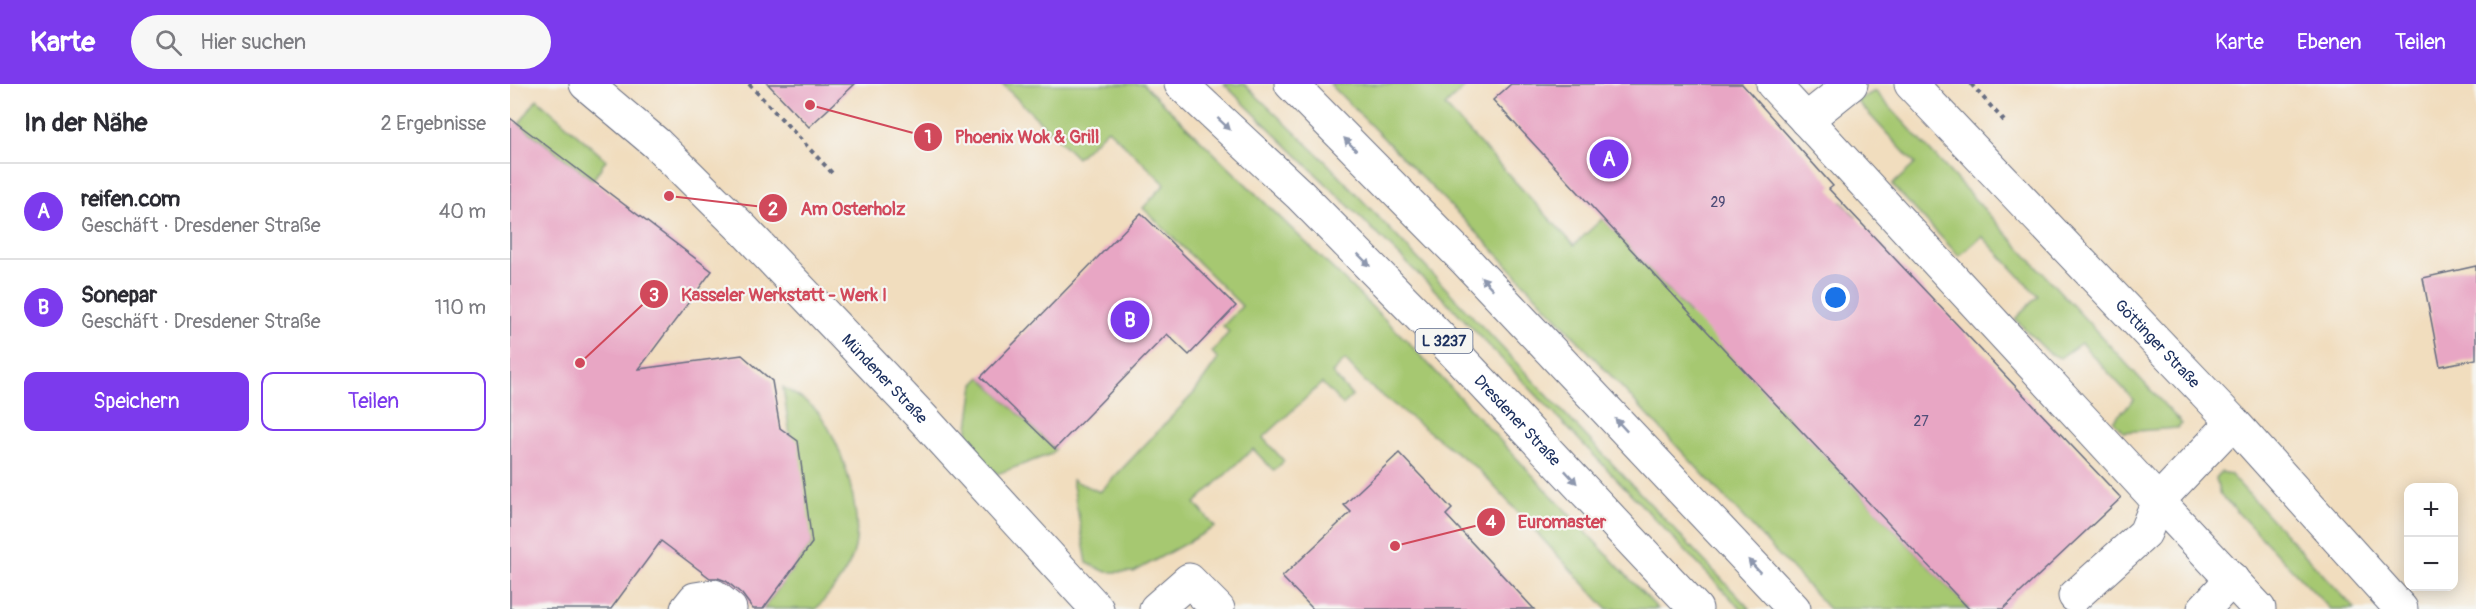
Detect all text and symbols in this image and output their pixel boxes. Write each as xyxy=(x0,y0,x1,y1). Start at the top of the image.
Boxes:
search box xyxy=(131,15,551,69)
text: Karte xyxy=(30,25,95,60)
icon: search xyxy=(152,26,185,59)
text: Hier suchen xyxy=(200,28,306,56)
text: Karte xyxy=(2215,29,2264,56)
text: Ebenen xyxy=(2297,29,2362,56)
text: Teilen xyxy=(2395,29,2446,56)
text: In der Nähe xyxy=(24,107,147,139)
text: 2 Ergebnisse xyxy=(381,111,486,136)
one-way arrow xyxy=(1216,117,1231,131)
callout: Phoenix Wok & Grill xyxy=(913,119,1112,155)
text: 1 xyxy=(924,126,932,149)
text: Phoenix Wok & Grill xyxy=(955,126,1099,149)
pin: A xyxy=(1590,136,1628,182)
one-way arrow xyxy=(1344,137,1358,151)
text: reifen.com xyxy=(81,185,180,213)
callout: Am Osterholz xyxy=(758,190,917,226)
house number: 29 xyxy=(1710,194,1726,211)
text: 2 xyxy=(768,198,778,221)
text: Am Osterholz xyxy=(800,198,906,221)
text: A xyxy=(37,199,50,224)
text: 40 m xyxy=(439,199,486,224)
text: Geschäft · Dresdener Straße xyxy=(81,213,321,238)
one-way arrow xyxy=(1356,252,1370,266)
one-way arrow xyxy=(1480,275,1494,290)
callout: Kasseler Werkstatt - Werk I xyxy=(639,276,899,312)
text: Sonepar xyxy=(81,281,157,309)
your location xyxy=(1821,283,1850,312)
text: 3 xyxy=(649,284,659,307)
text: Kasseler Werkstatt - Werk I xyxy=(681,284,887,307)
text: B xyxy=(38,295,49,320)
text: 110 m xyxy=(435,295,486,320)
street label: Göttinger Straße xyxy=(2110,295,2204,392)
pin: B xyxy=(1110,298,1150,342)
text: Geschäft · Dresdener Straße xyxy=(81,309,321,334)
road number: L 3237 xyxy=(1416,329,1472,353)
street label: Mündener Straße xyxy=(837,330,932,428)
street label: Dresdener Straße xyxy=(1469,371,1565,471)
button: Speichern xyxy=(24,372,249,431)
button: Teilen xyxy=(261,372,486,431)
house number: 27 xyxy=(1913,413,1929,430)
one-way arrow xyxy=(1614,418,1628,432)
one-way arrow xyxy=(1564,469,1578,484)
map controls xyxy=(2404,483,2458,591)
button: + xyxy=(2404,483,2458,537)
callout: Euromaster xyxy=(1476,504,1618,540)
text: 4 xyxy=(1486,511,1497,534)
text: Euromaster xyxy=(1518,511,1607,534)
button: − xyxy=(2404,537,2458,591)
one-way arrow xyxy=(1747,559,1761,574)

